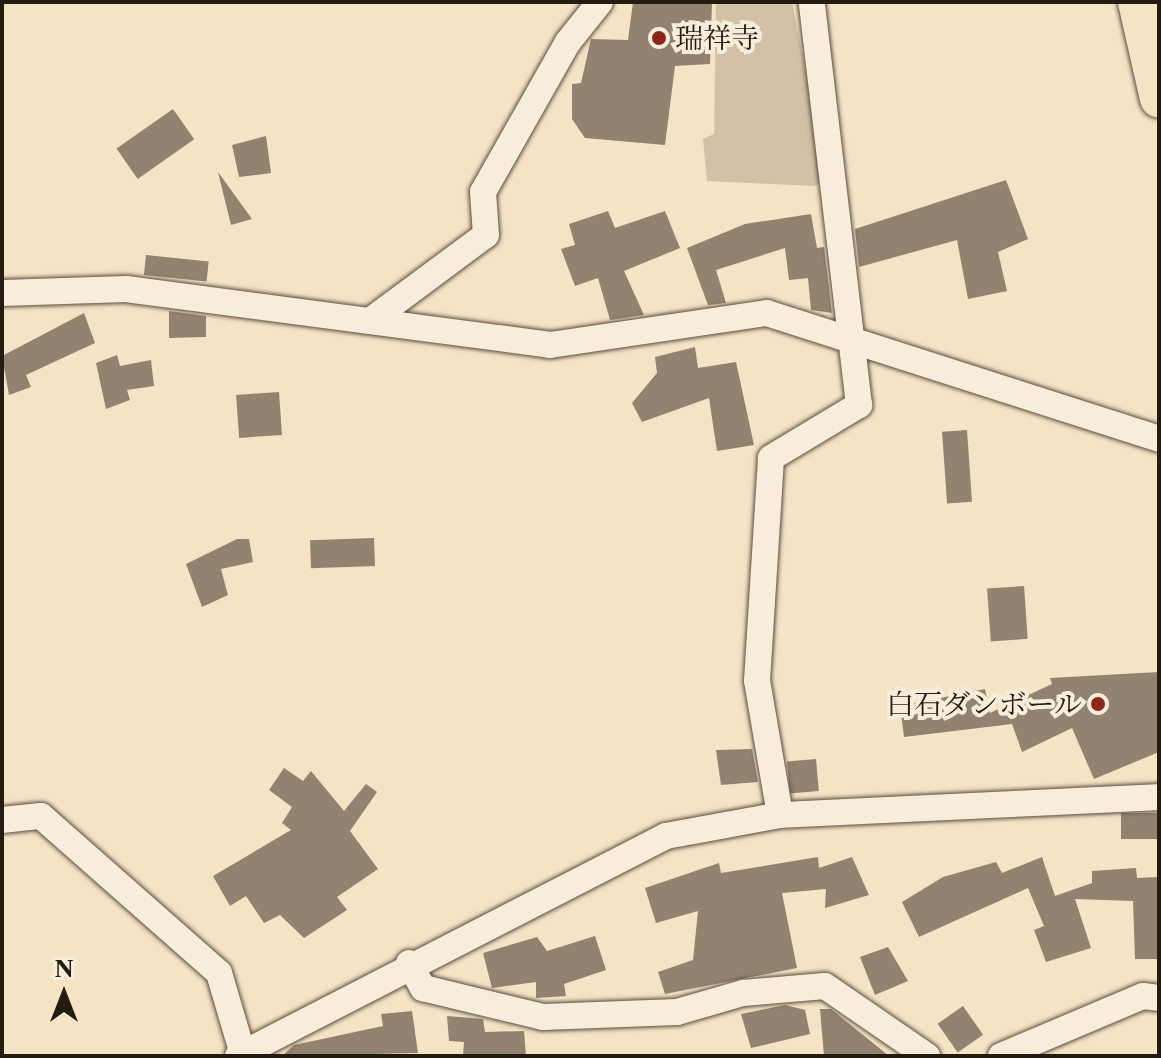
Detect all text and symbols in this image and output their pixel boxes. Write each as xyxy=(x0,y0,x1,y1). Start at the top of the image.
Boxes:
place label: 瑞祥寺 xyxy=(675,21,759,55)
marker: 瑞祥寺 xyxy=(650,29,668,47)
place label: 白石ダンボール xyxy=(886,687,1082,721)
marker: 白石ダンボール xyxy=(1089,695,1107,713)
north arrow xyxy=(24,954,104,1034)
text: N xyxy=(54,956,74,983)

